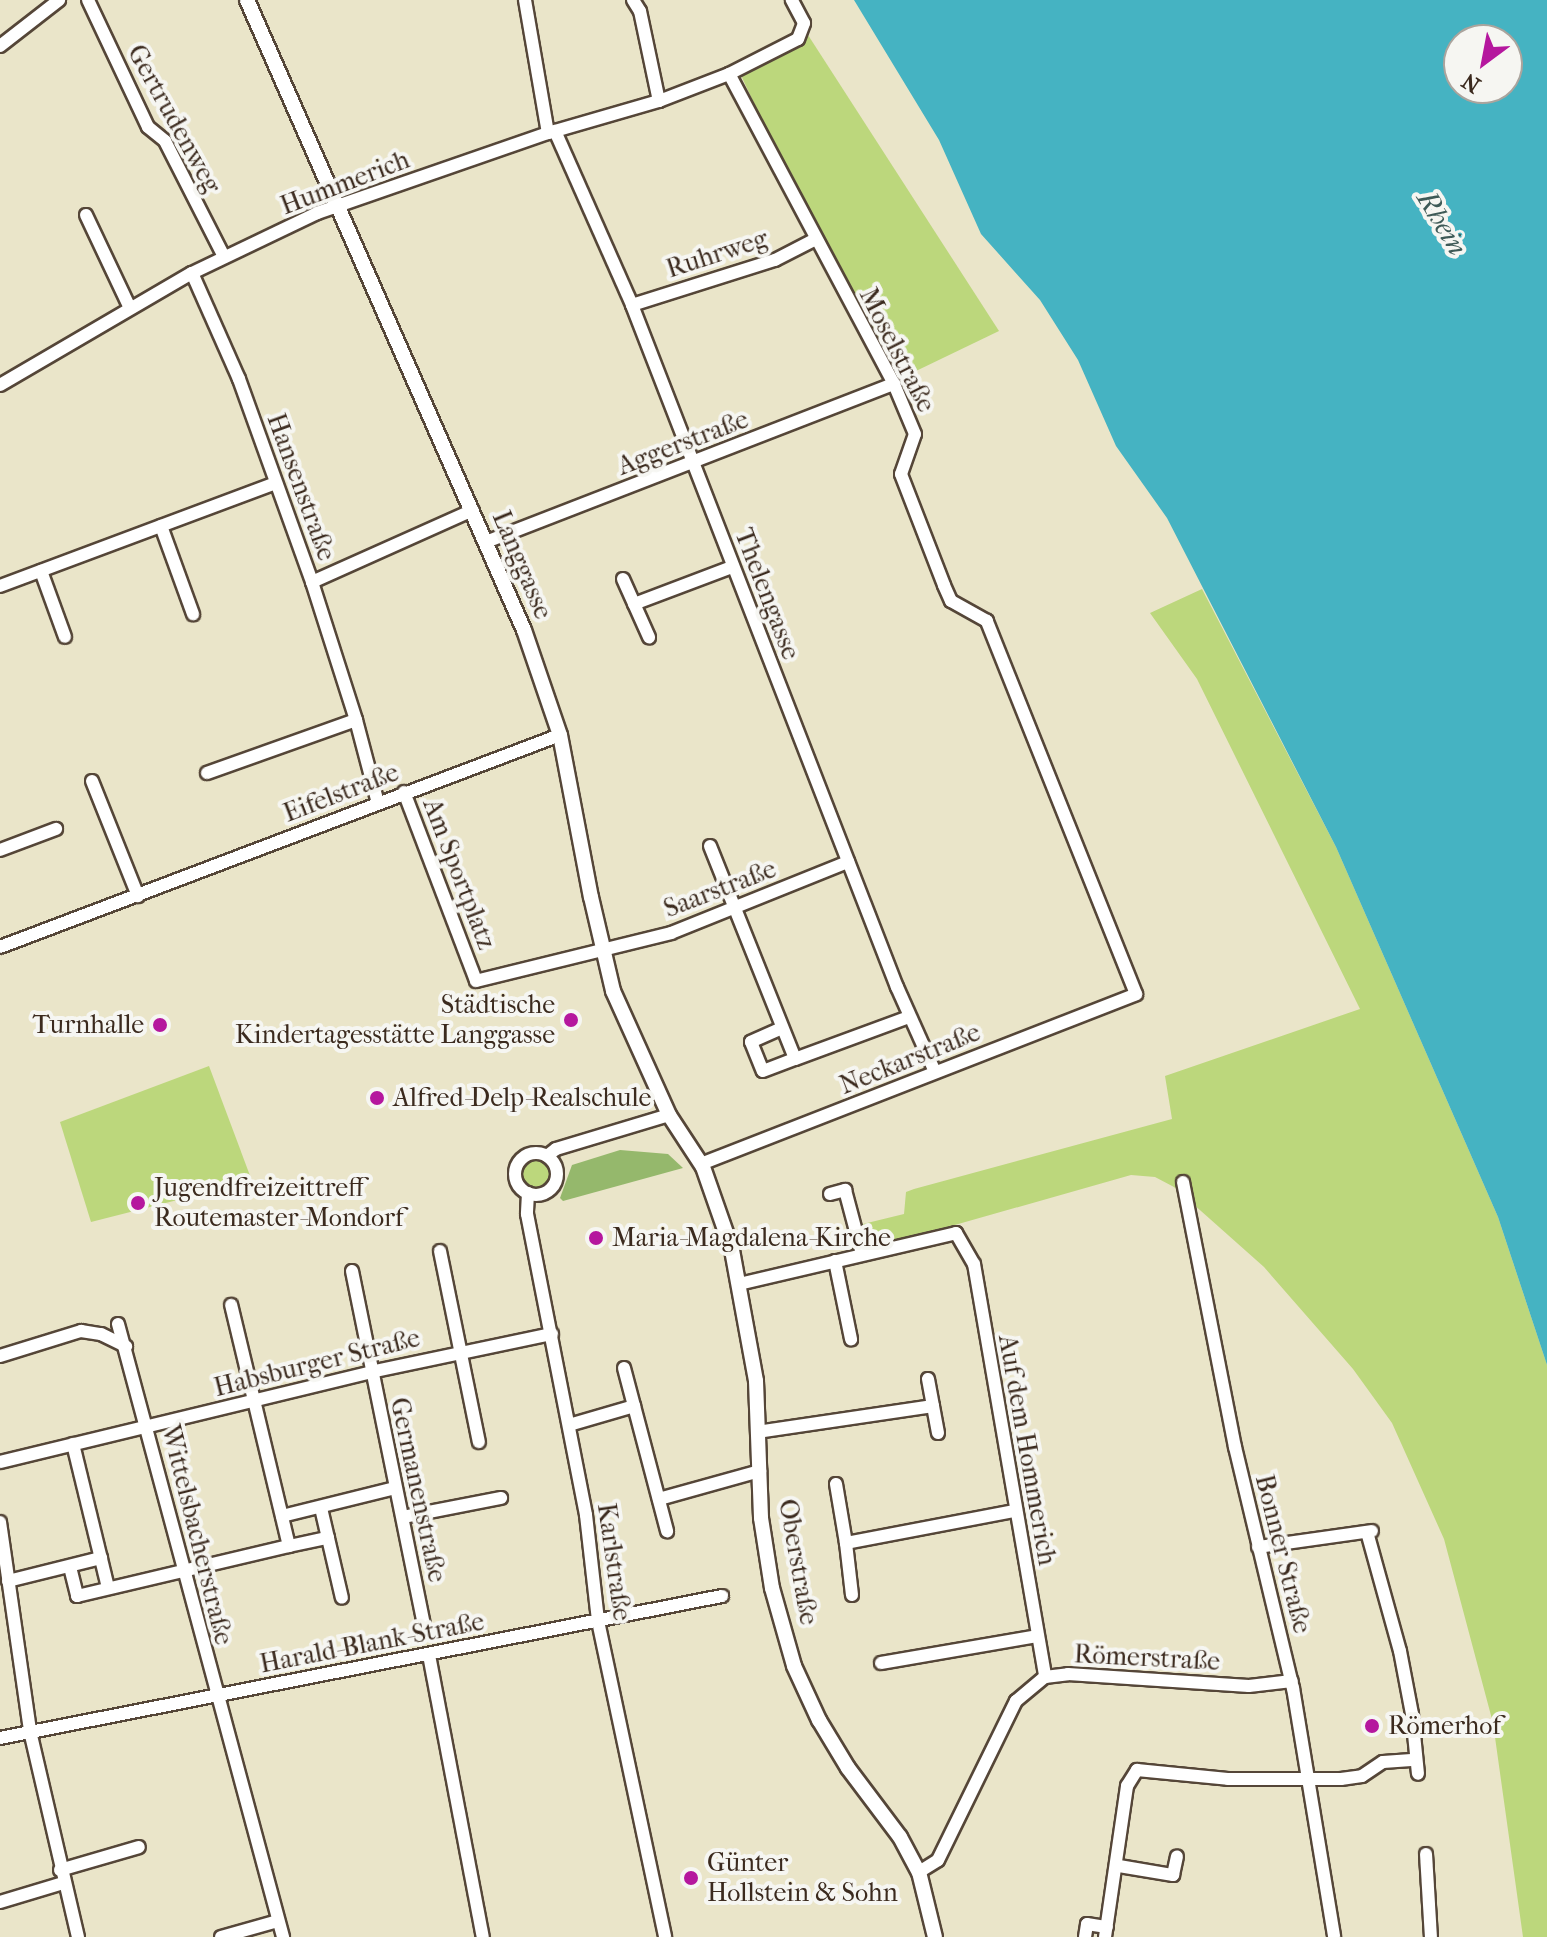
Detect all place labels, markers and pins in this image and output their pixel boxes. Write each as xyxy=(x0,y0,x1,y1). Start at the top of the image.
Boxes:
place label: Städtische Kindertagesstätte Langgasse xyxy=(235,989,555,1050)
place label: Turnhalle xyxy=(33,1009,144,1041)
marker: Städtische Kindertagesstätte Langgasse xyxy=(562,1011,580,1029)
marker: Turnhalle xyxy=(151,1016,169,1034)
place label: Alfred-Delp-Realschule xyxy=(393,1082,651,1114)
marker: Alfred-Delp-Realschule xyxy=(368,1089,386,1107)
place label: Jugendfreizeittreff Routemaster-Mondorf xyxy=(154,1172,404,1234)
marker: Jugendfreizeittreff Routemaster-Mondorf xyxy=(129,1194,147,1212)
place label: Maria-Magdalena-Kirche xyxy=(612,1222,891,1254)
marker: Maria-Magdalena-Kirche xyxy=(587,1229,605,1247)
place label: Römerhof xyxy=(1388,1710,1501,1742)
marker: Römerhof xyxy=(1363,1717,1381,1735)
place label: Günter Hollstein & Sohn xyxy=(707,1847,898,1908)
marker: Günter Hollstein & Sohn xyxy=(682,1869,700,1887)

